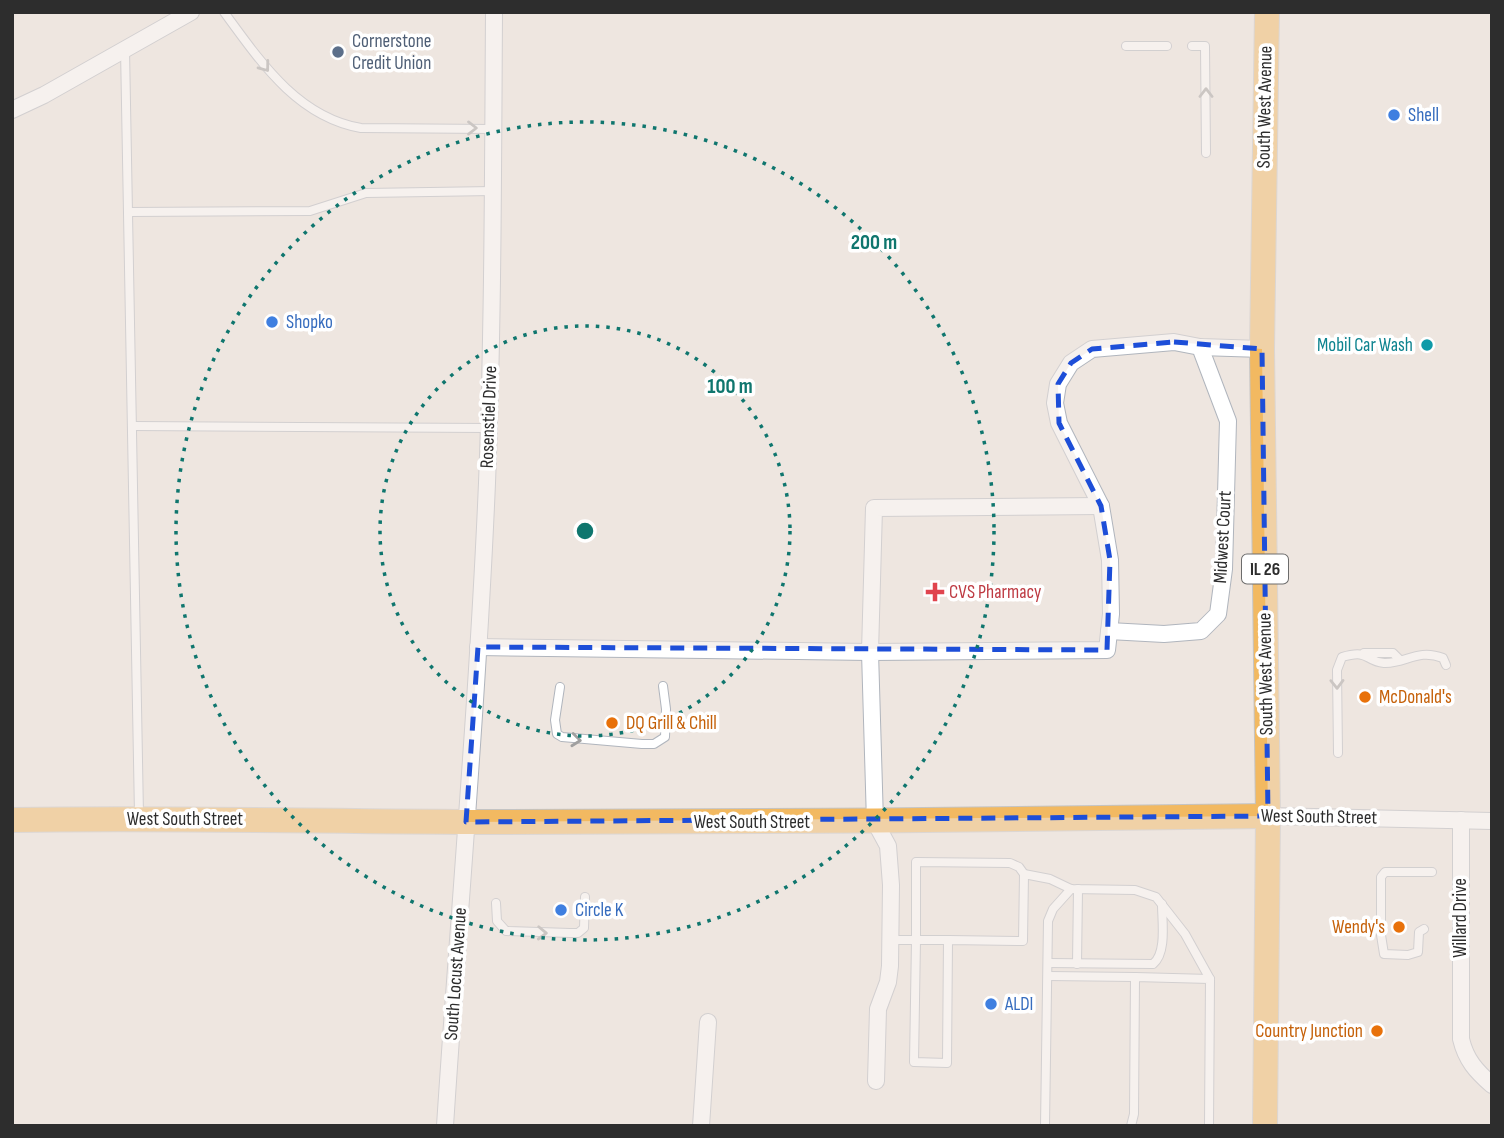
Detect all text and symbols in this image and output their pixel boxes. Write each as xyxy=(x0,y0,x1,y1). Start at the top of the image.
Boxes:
place label: Cornerstone Credit Union xyxy=(352,30,431,75)
marker: Cornerstone Credit Union xyxy=(330,44,346,60)
street label: South West Avenue xyxy=(1252,45,1278,169)
one-way arrow xyxy=(257,59,270,71)
one-way arrow xyxy=(1198,87,1214,98)
place label: Shell xyxy=(1408,104,1439,127)
marker: Shell xyxy=(1386,107,1402,123)
one-way arrow xyxy=(467,121,478,136)
text: 200 m xyxy=(851,230,897,255)
place label: Shopko xyxy=(286,311,333,334)
marker: Shopko xyxy=(264,314,280,330)
place label: Mobil Car Wash xyxy=(1317,334,1413,357)
marker: Mobil Car Wash xyxy=(1419,337,1435,353)
street label: Rosenstiel Drive xyxy=(476,365,502,469)
text: 100 m xyxy=(707,374,753,399)
street label: Midwest Court xyxy=(1209,490,1237,584)
centre of rings xyxy=(573,519,597,543)
road number: IL 26 xyxy=(1242,554,1288,584)
place label: CVS Pharmacy xyxy=(949,581,1042,604)
marker: CVS Pharmacy xyxy=(927,584,943,600)
street label: South West Avenue xyxy=(1253,612,1279,736)
one-way arrow xyxy=(1329,679,1345,689)
place label: McDonald's xyxy=(1379,686,1452,709)
marker: McDonald's xyxy=(1357,689,1373,705)
place label: DQ Grill & Chill xyxy=(626,712,717,735)
marker: DQ Grill & Chill xyxy=(604,715,620,731)
one-way arrow xyxy=(570,732,582,747)
street label: West South Street xyxy=(1261,804,1378,830)
street label: West South Street xyxy=(127,808,243,831)
street label: West South Street xyxy=(694,811,810,834)
street label: Willard Drive xyxy=(1449,878,1472,958)
place label: Circle K xyxy=(575,899,624,922)
marker: Circle K xyxy=(553,902,569,918)
street label: South Locust Avenue xyxy=(440,907,472,1041)
place label: Wendy's xyxy=(1332,916,1385,939)
marker: Wendy's xyxy=(1391,919,1407,935)
one-way arrow xyxy=(537,925,548,940)
place label: ALDI xyxy=(1004,993,1033,1016)
marker: ALDI xyxy=(983,996,999,1012)
place label: Country Junction xyxy=(1255,1020,1363,1043)
marker: Country Junction xyxy=(1369,1023,1385,1039)

